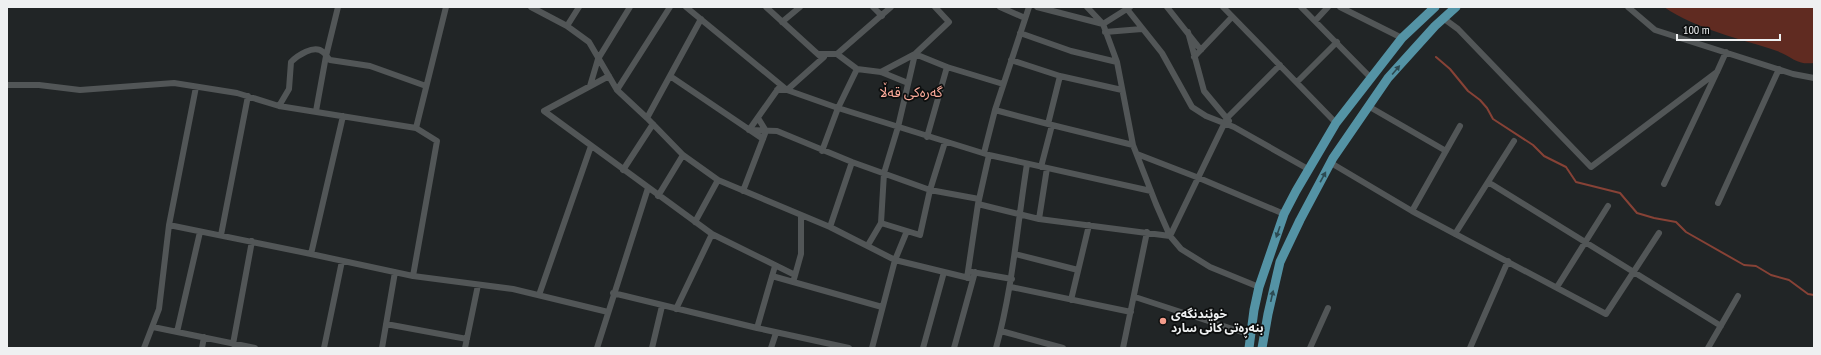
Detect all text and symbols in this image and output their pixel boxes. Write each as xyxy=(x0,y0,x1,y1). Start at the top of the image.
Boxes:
scale bar xyxy=(1677,16,1780,42)
text: 100 m xyxy=(1683,22,1710,37)
one-way arrow xyxy=(1391,64,1400,75)
district label: گەرەکی قەڵا xyxy=(879,82,943,101)
one-way arrow xyxy=(1320,171,1327,183)
one-way arrow xyxy=(1275,227,1281,239)
one-way arrow xyxy=(1270,290,1276,302)
place label: خوێندنگەی بنەڕەتی کانی سارد xyxy=(1171,306,1264,339)
marker: خوێندنگەی بنەڕەتی کانی سارد xyxy=(1158,316,1168,326)

